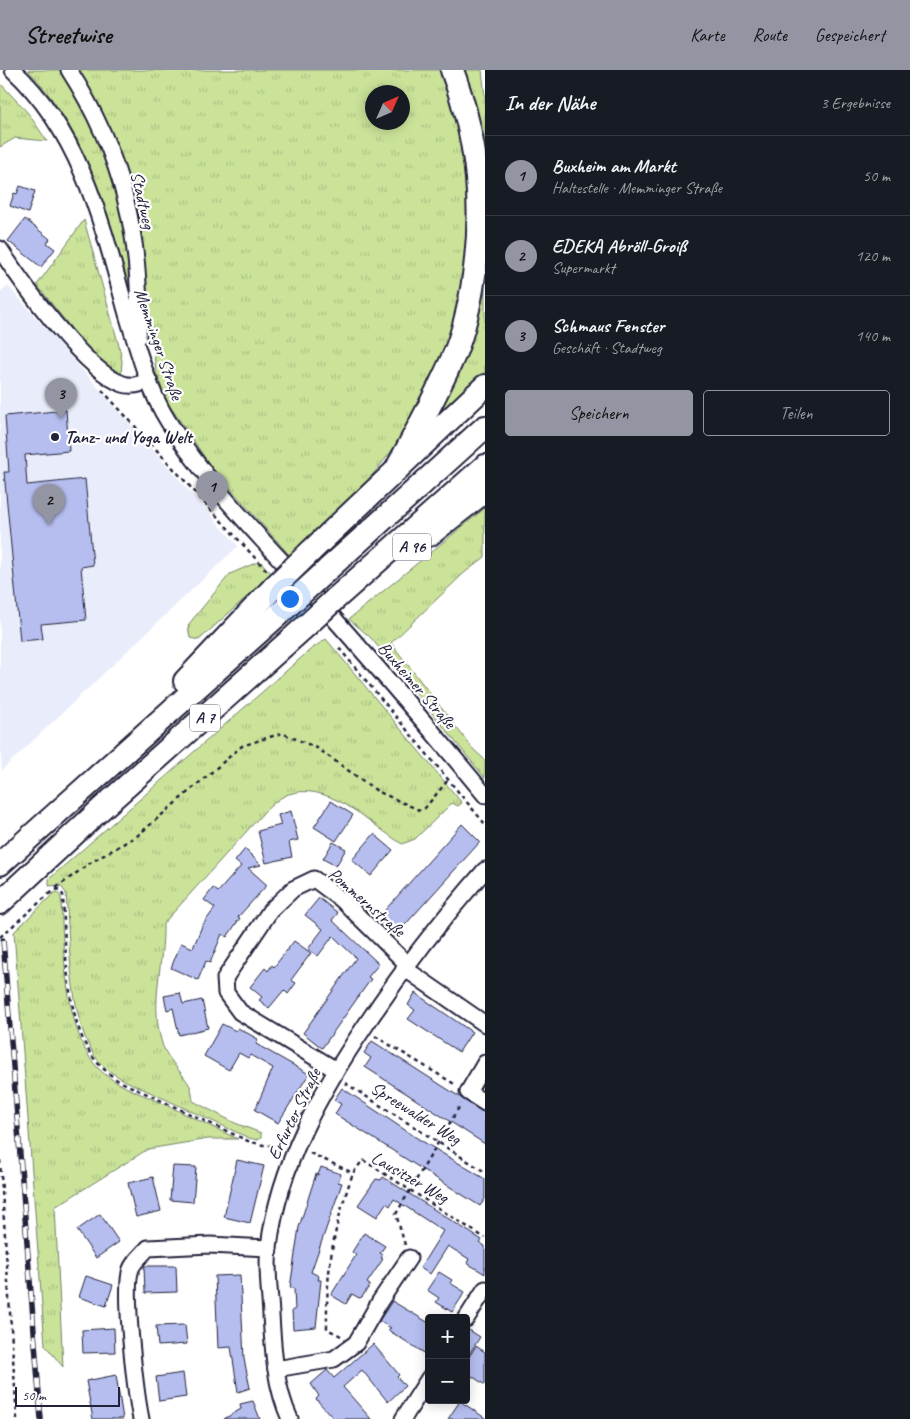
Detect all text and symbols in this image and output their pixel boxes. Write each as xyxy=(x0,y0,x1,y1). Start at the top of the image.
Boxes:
text: Streetwise xyxy=(25,20,111,50)
text: Karte xyxy=(690,24,725,46)
text: Route xyxy=(753,24,787,46)
text: Gespeichert xyxy=(815,24,885,46)
north arrow xyxy=(365,85,410,130)
text: In der Nähe xyxy=(505,90,595,116)
text: 3 Ergebnisse xyxy=(821,93,890,113)
text: Buxheim am Markt xyxy=(552,154,676,178)
text: 1 xyxy=(517,166,525,186)
text: 50 m xyxy=(863,166,890,186)
street label: Stadtweg xyxy=(126,170,161,232)
text: Haltestelle · Memminger Straße xyxy=(552,178,722,198)
text: EDEKA Abröll-Groiß xyxy=(552,234,686,258)
text: 2 xyxy=(517,246,525,266)
text: 120 m xyxy=(856,246,890,266)
text: Supermarkt xyxy=(552,258,615,278)
street label: Memminger Straße xyxy=(130,285,189,404)
text: Schmaus Fenster xyxy=(552,314,664,338)
text: 3 xyxy=(517,326,525,346)
text: 140 m xyxy=(856,326,890,346)
text: Geschäft · Stadtweg xyxy=(552,338,662,358)
pin: 3 xyxy=(45,378,77,419)
button: Speichern xyxy=(505,390,693,436)
button: Teilen xyxy=(703,390,890,436)
place label: Tanz- und Yoga Welt xyxy=(65,426,194,448)
marker: Tanz- und Yoga Welt xyxy=(49,431,61,443)
pin: 1 xyxy=(196,471,228,512)
pin: 2 xyxy=(33,484,65,525)
road number: A 96 xyxy=(393,534,431,561)
your location xyxy=(277,586,303,612)
street label: Buxheimer Straße xyxy=(373,637,461,734)
road number: A 7 xyxy=(190,704,220,731)
street label: Pommernstraße xyxy=(324,863,411,942)
street label: Erfurter Straße xyxy=(262,1064,326,1163)
street label: Spreewalder Weg xyxy=(367,1077,467,1150)
street label: Lausitzer Weg xyxy=(368,1146,454,1209)
map controls xyxy=(425,1314,470,1404)
button: + xyxy=(425,1314,470,1359)
button: − xyxy=(425,1359,470,1404)
scale bar xyxy=(15,1384,120,1407)
text: 50 m xyxy=(22,1387,46,1404)

